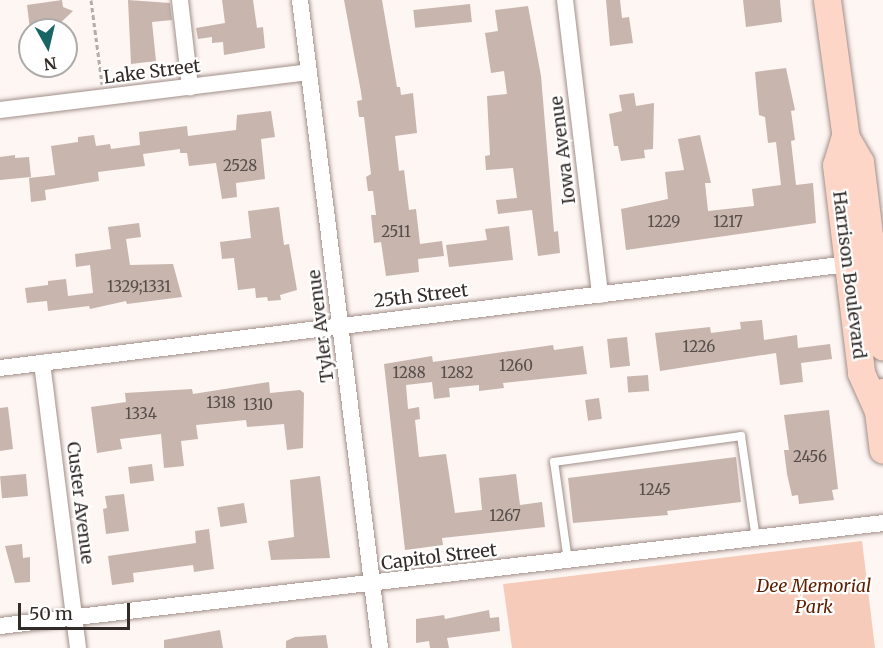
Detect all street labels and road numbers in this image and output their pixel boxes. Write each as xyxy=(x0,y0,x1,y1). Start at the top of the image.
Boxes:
street label: Lake Street xyxy=(102,55,202,89)
street label: Iowa Avenue xyxy=(546,95,580,205)
street label: Harrison Boulevard xyxy=(828,190,870,360)
street label: Tyler Avenue xyxy=(303,268,339,384)
street label: 25th Street xyxy=(373,280,469,312)
street label: Custer Avenue xyxy=(62,441,98,565)
street label: Capitol Street xyxy=(380,539,498,575)

